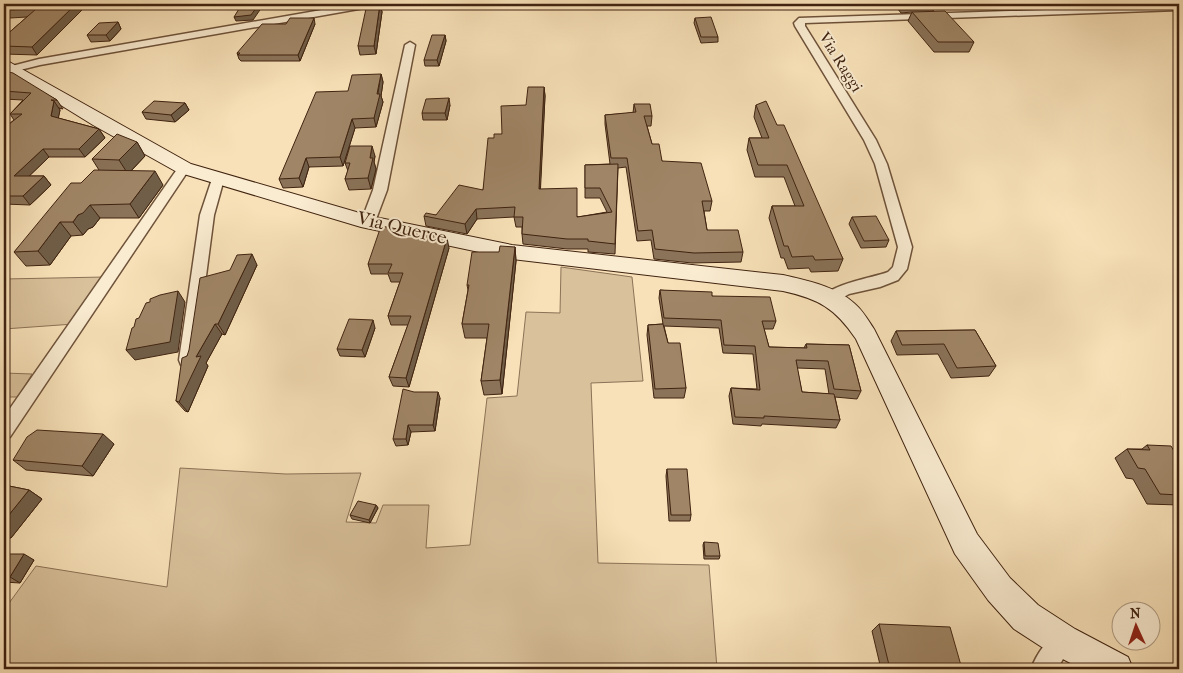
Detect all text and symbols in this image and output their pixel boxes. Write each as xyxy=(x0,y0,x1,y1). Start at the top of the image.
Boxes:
street label: Via Raggi xyxy=(815,28,867,96)
street label: Via Querce xyxy=(354,207,449,249)
north arrow xyxy=(1110,600,1160,650)
text: N xyxy=(1130,605,1141,622)

